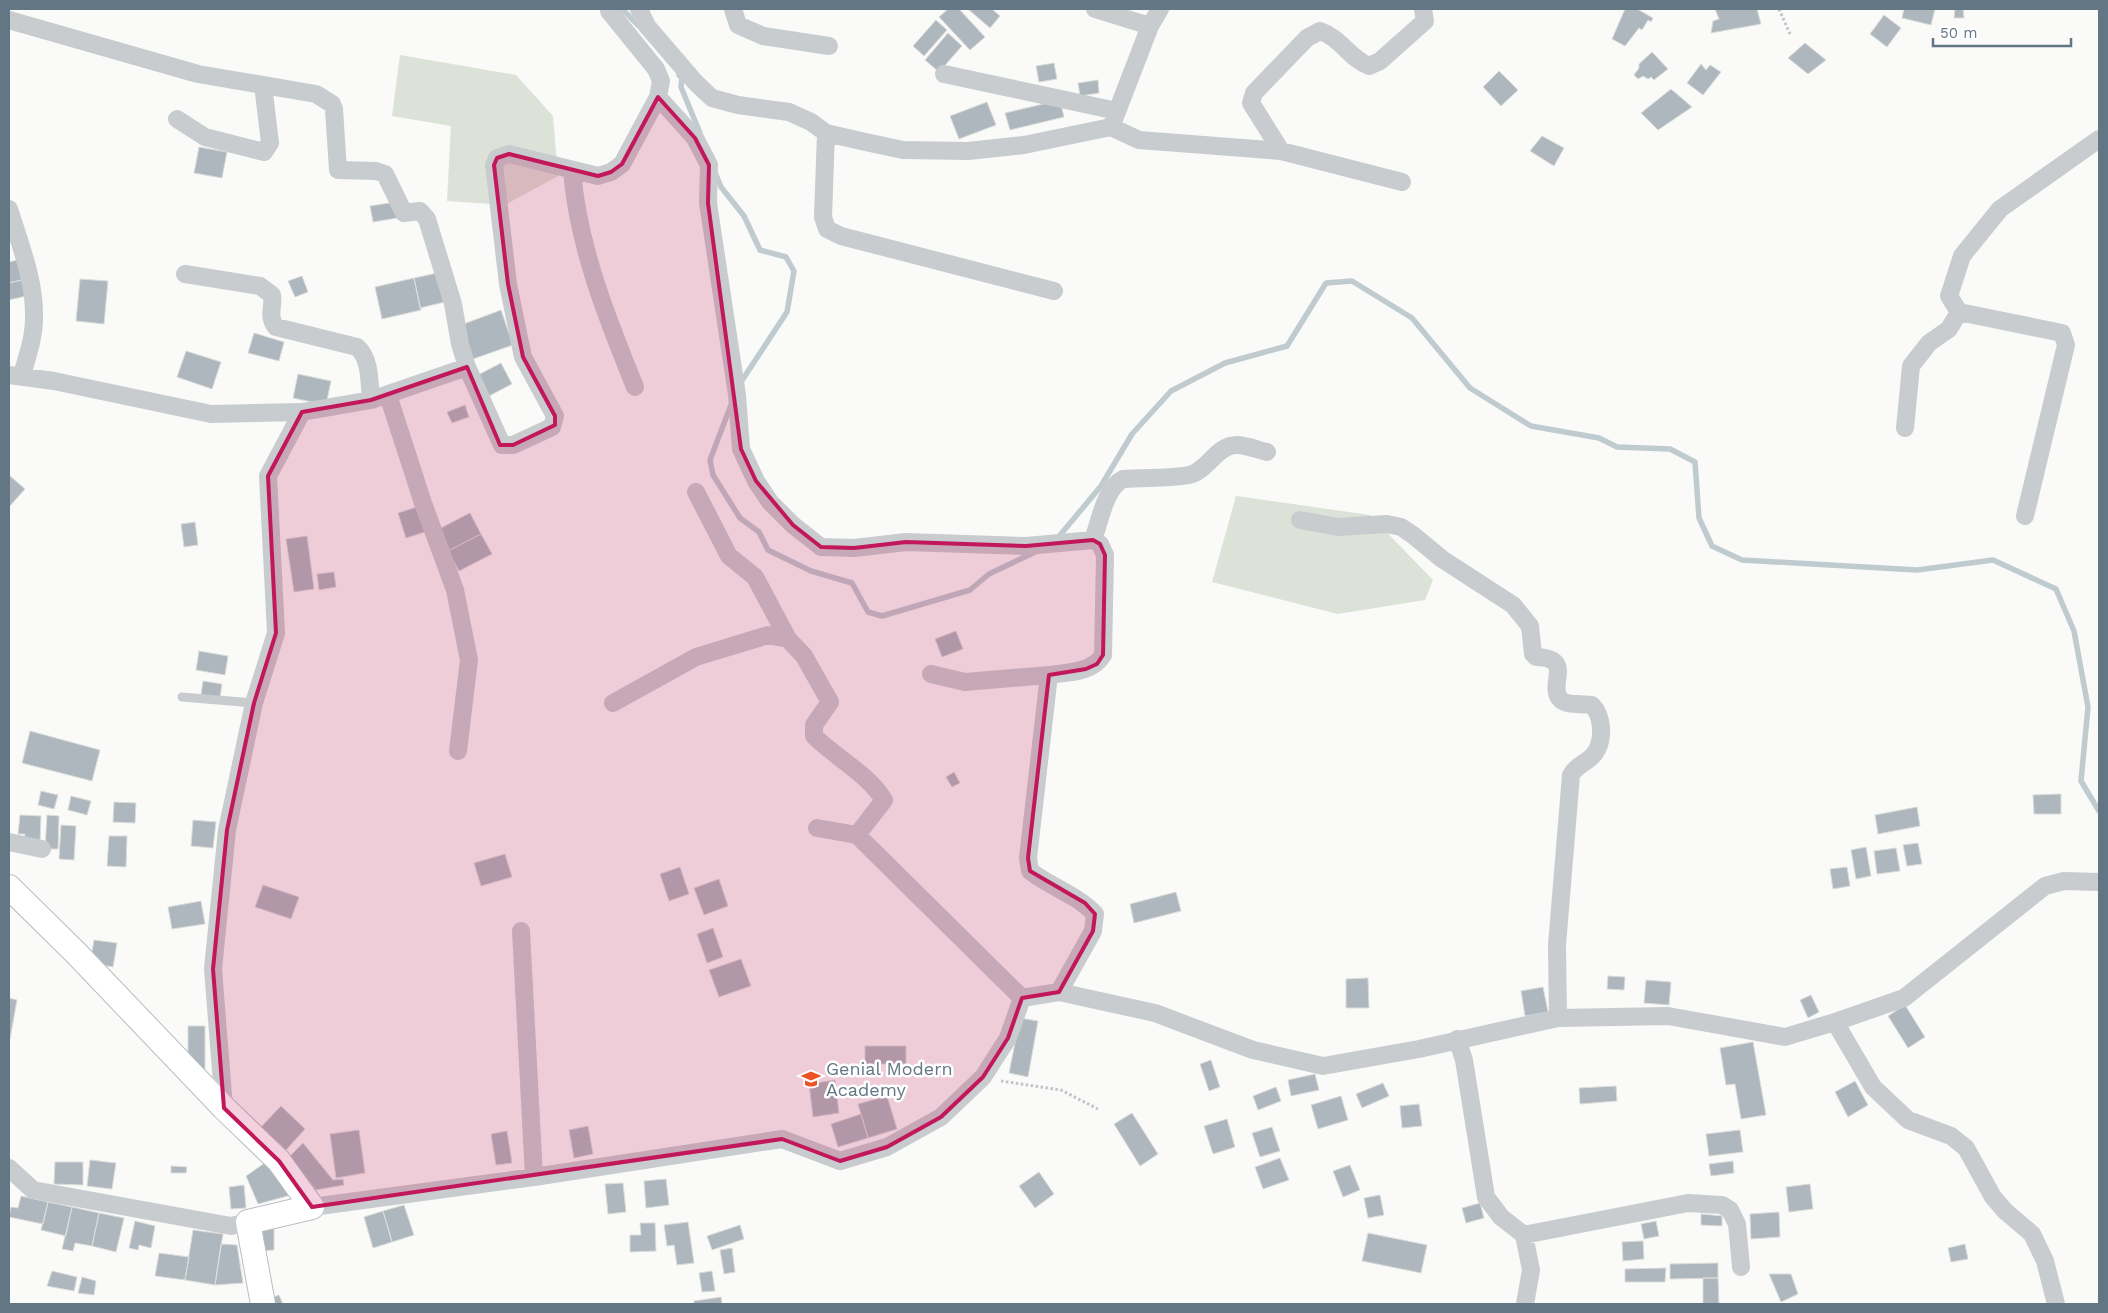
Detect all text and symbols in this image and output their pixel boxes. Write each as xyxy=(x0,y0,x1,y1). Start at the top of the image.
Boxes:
scale bar xyxy=(1933,15,2070,47)
text: 50 m xyxy=(1940,24,1977,42)
place label: Genial Modern Academy xyxy=(826,1058,953,1100)
school or university icon: Genial Modern Academy xyxy=(800,1068,822,1090)

